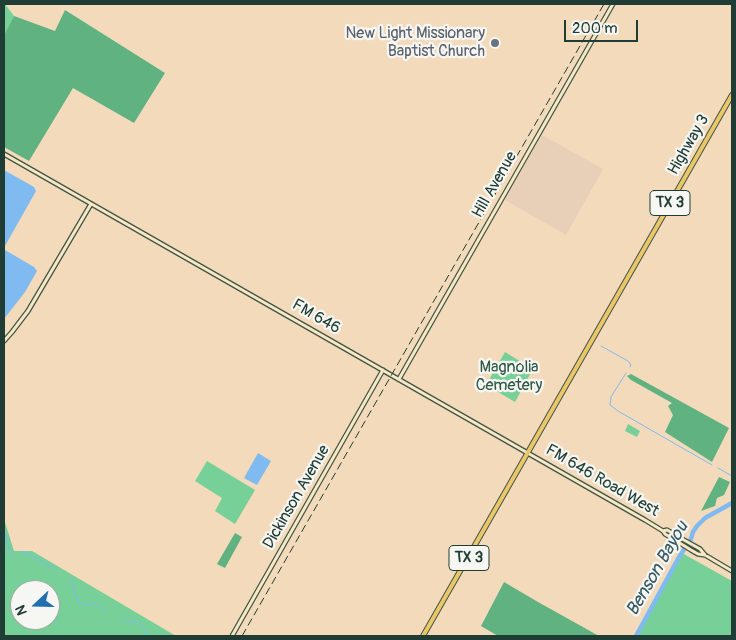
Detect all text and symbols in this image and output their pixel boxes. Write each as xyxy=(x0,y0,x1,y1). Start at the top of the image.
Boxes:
scale bar xyxy=(566,10,640,42)
text: 200 m xyxy=(572,19,617,38)
place label: New Light Missionary Baptist Church xyxy=(346,24,485,62)
marker: New Light Missionary Baptist Church xyxy=(489,37,501,49)
street label: Highway 3 xyxy=(664,112,714,178)
street label: Hill Avenue xyxy=(468,148,522,222)
road number: TX 3 xyxy=(650,190,690,216)
street label: FM 646 xyxy=(288,296,344,338)
park label: Magnolia Cemetery xyxy=(476,358,542,396)
street label: FM 646 Road West xyxy=(542,441,662,521)
street label: Dickinson Avenue xyxy=(260,442,334,552)
water label: Benson Bayou xyxy=(622,518,694,620)
road number: TX 3 xyxy=(449,546,489,570)
north arrow xyxy=(10,580,60,630)
text: N xyxy=(12,603,31,618)

